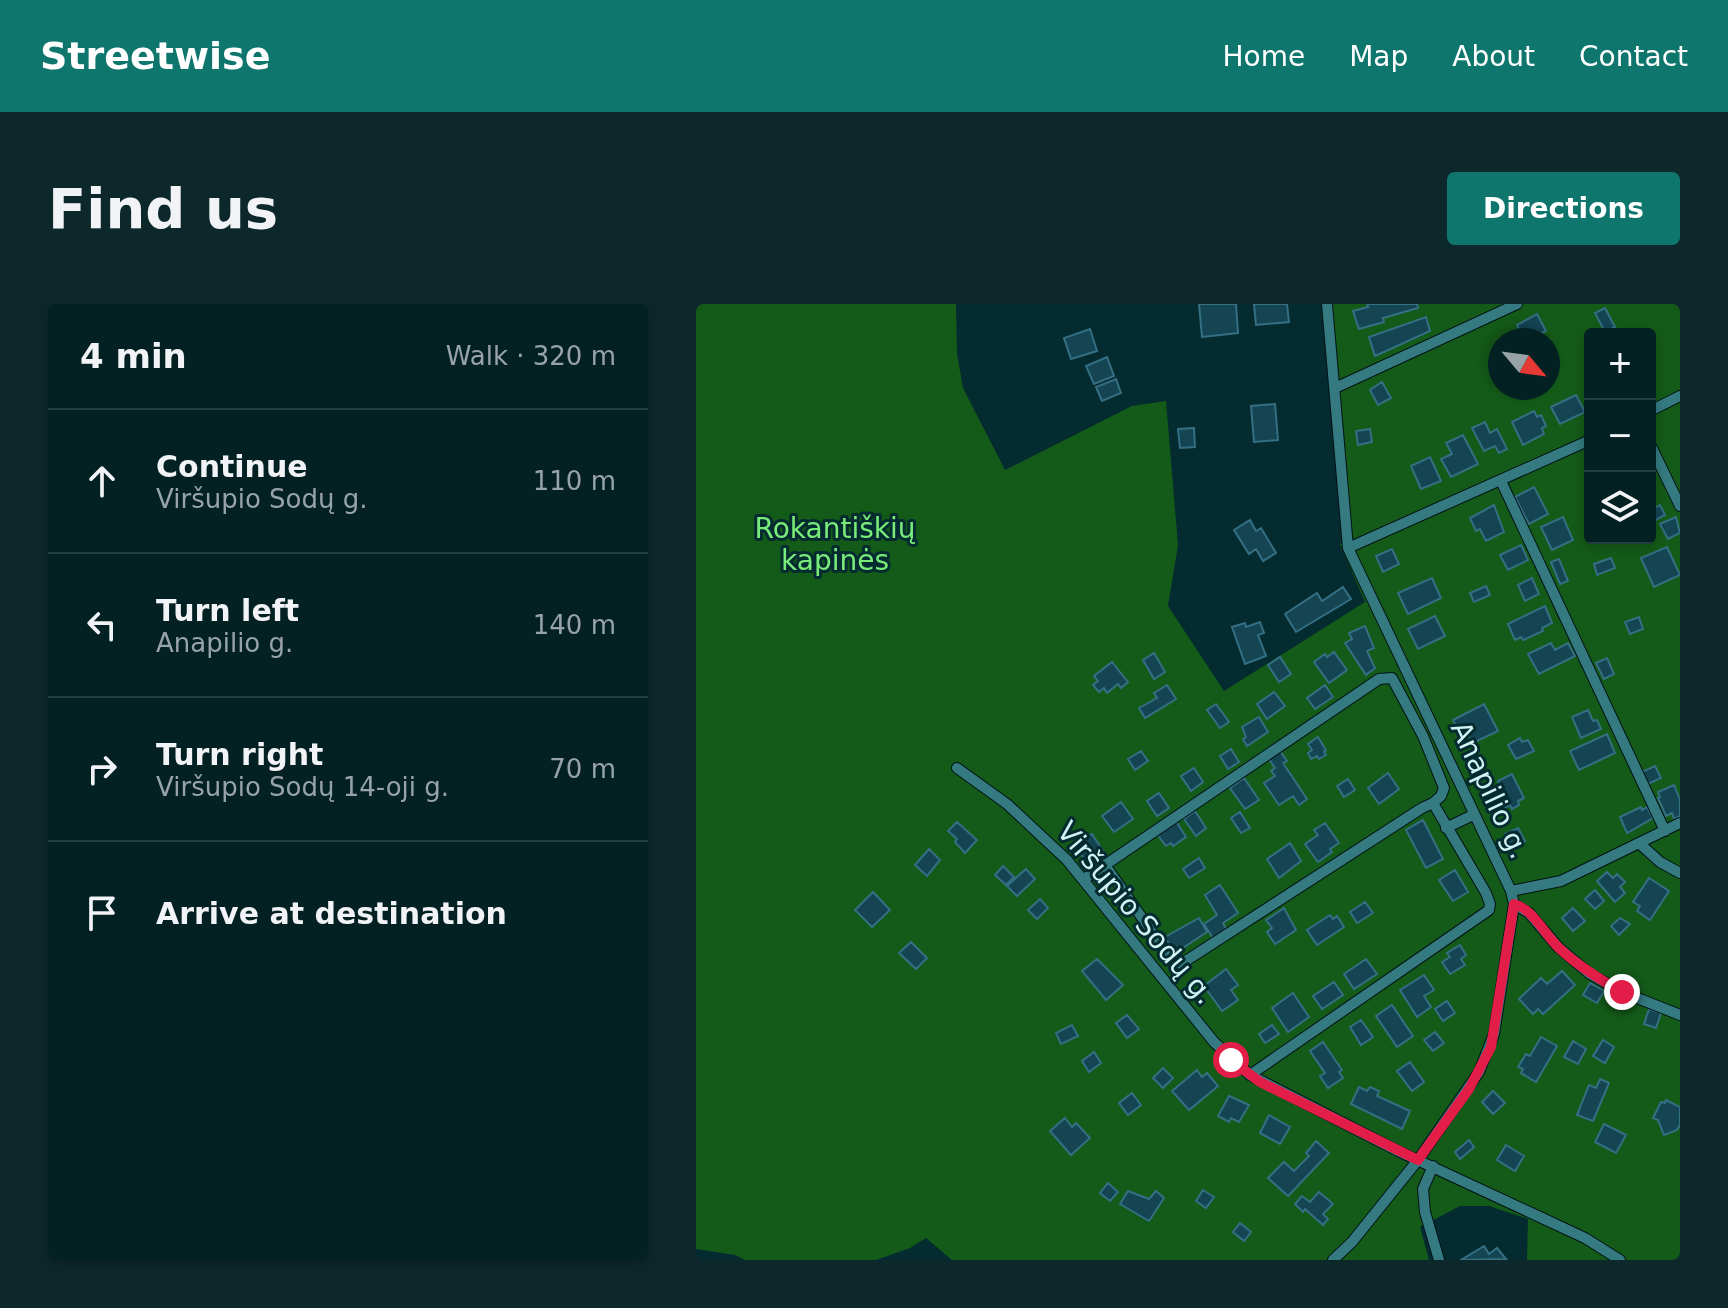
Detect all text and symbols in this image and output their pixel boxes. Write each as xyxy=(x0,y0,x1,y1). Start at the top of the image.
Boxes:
text: Streetwise xyxy=(40,34,271,78)
text: Home xyxy=(1222,40,1305,73)
text: Map xyxy=(1349,40,1408,73)
text: About xyxy=(1452,40,1535,73)
text: Contact xyxy=(1579,40,1688,73)
button: Directions xyxy=(1447,172,1680,245)
text: Find us xyxy=(48,176,278,241)
north arrow xyxy=(1488,328,1560,400)
map controls xyxy=(1584,328,1656,544)
button: + xyxy=(1584,328,1656,400)
text: 4 min xyxy=(80,336,187,376)
text: Walk · 320 m xyxy=(446,341,616,371)
button: − xyxy=(1584,400,1656,472)
text: Continue xyxy=(156,449,308,484)
icon: ahead xyxy=(80,459,124,503)
text: 110 m xyxy=(533,466,616,496)
button: layers xyxy=(1584,472,1656,544)
text: Viršupio Sodų g. xyxy=(156,484,367,514)
park label: Rokantiškių kapinės xyxy=(754,512,916,577)
text: Turn left xyxy=(156,593,299,628)
icon: left xyxy=(80,603,124,647)
text: 140 m xyxy=(533,610,616,640)
text: Anapilio g. xyxy=(156,628,293,658)
street label: Anapilio g. xyxy=(1444,716,1536,864)
text: Turn right xyxy=(156,737,323,772)
icon: right xyxy=(80,747,124,791)
text: 70 m xyxy=(549,754,616,784)
text: Viršupio Sodų 14-oji g. xyxy=(156,772,449,802)
street label: Viršupio Sodų g. xyxy=(1050,815,1222,1011)
icon: arrive xyxy=(80,891,124,935)
text: Arrive at destination xyxy=(156,896,507,931)
route end xyxy=(1604,974,1640,1010)
route start xyxy=(1213,1042,1249,1078)

